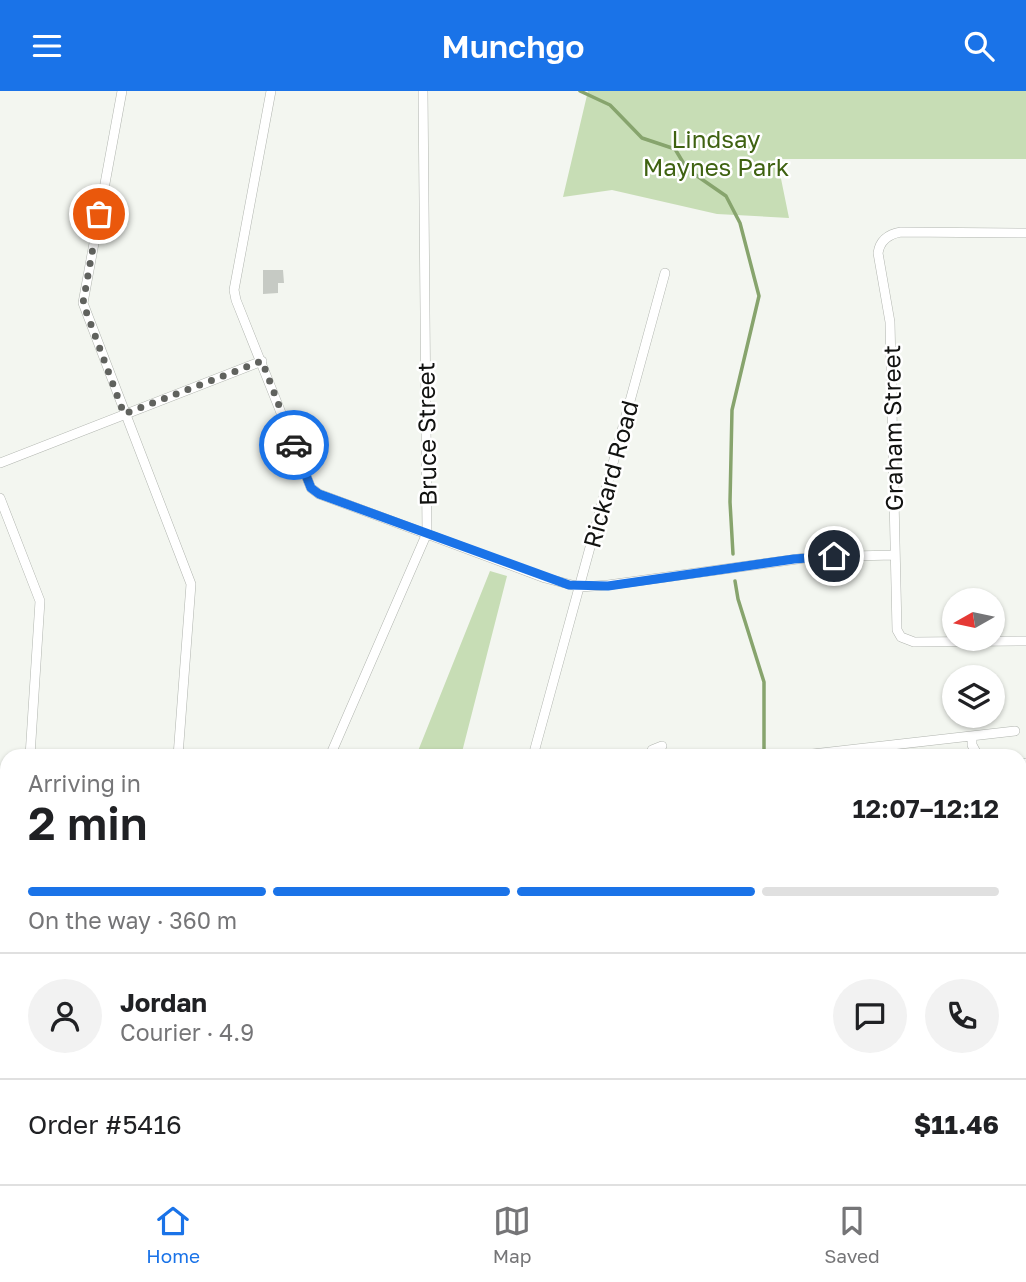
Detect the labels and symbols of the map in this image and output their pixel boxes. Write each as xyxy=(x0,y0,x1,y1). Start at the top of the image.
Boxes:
park label: Lindsay Maynes Park xyxy=(643,124,789,181)
pin xyxy=(69,184,129,244)
street label: Graham Street xyxy=(876,345,908,511)
street label: Bruce Street xyxy=(410,362,442,506)
street label: Rickard Road xyxy=(576,397,644,551)
courier xyxy=(259,410,329,480)
pin xyxy=(804,526,864,586)
north arrow xyxy=(942,588,1004,651)

